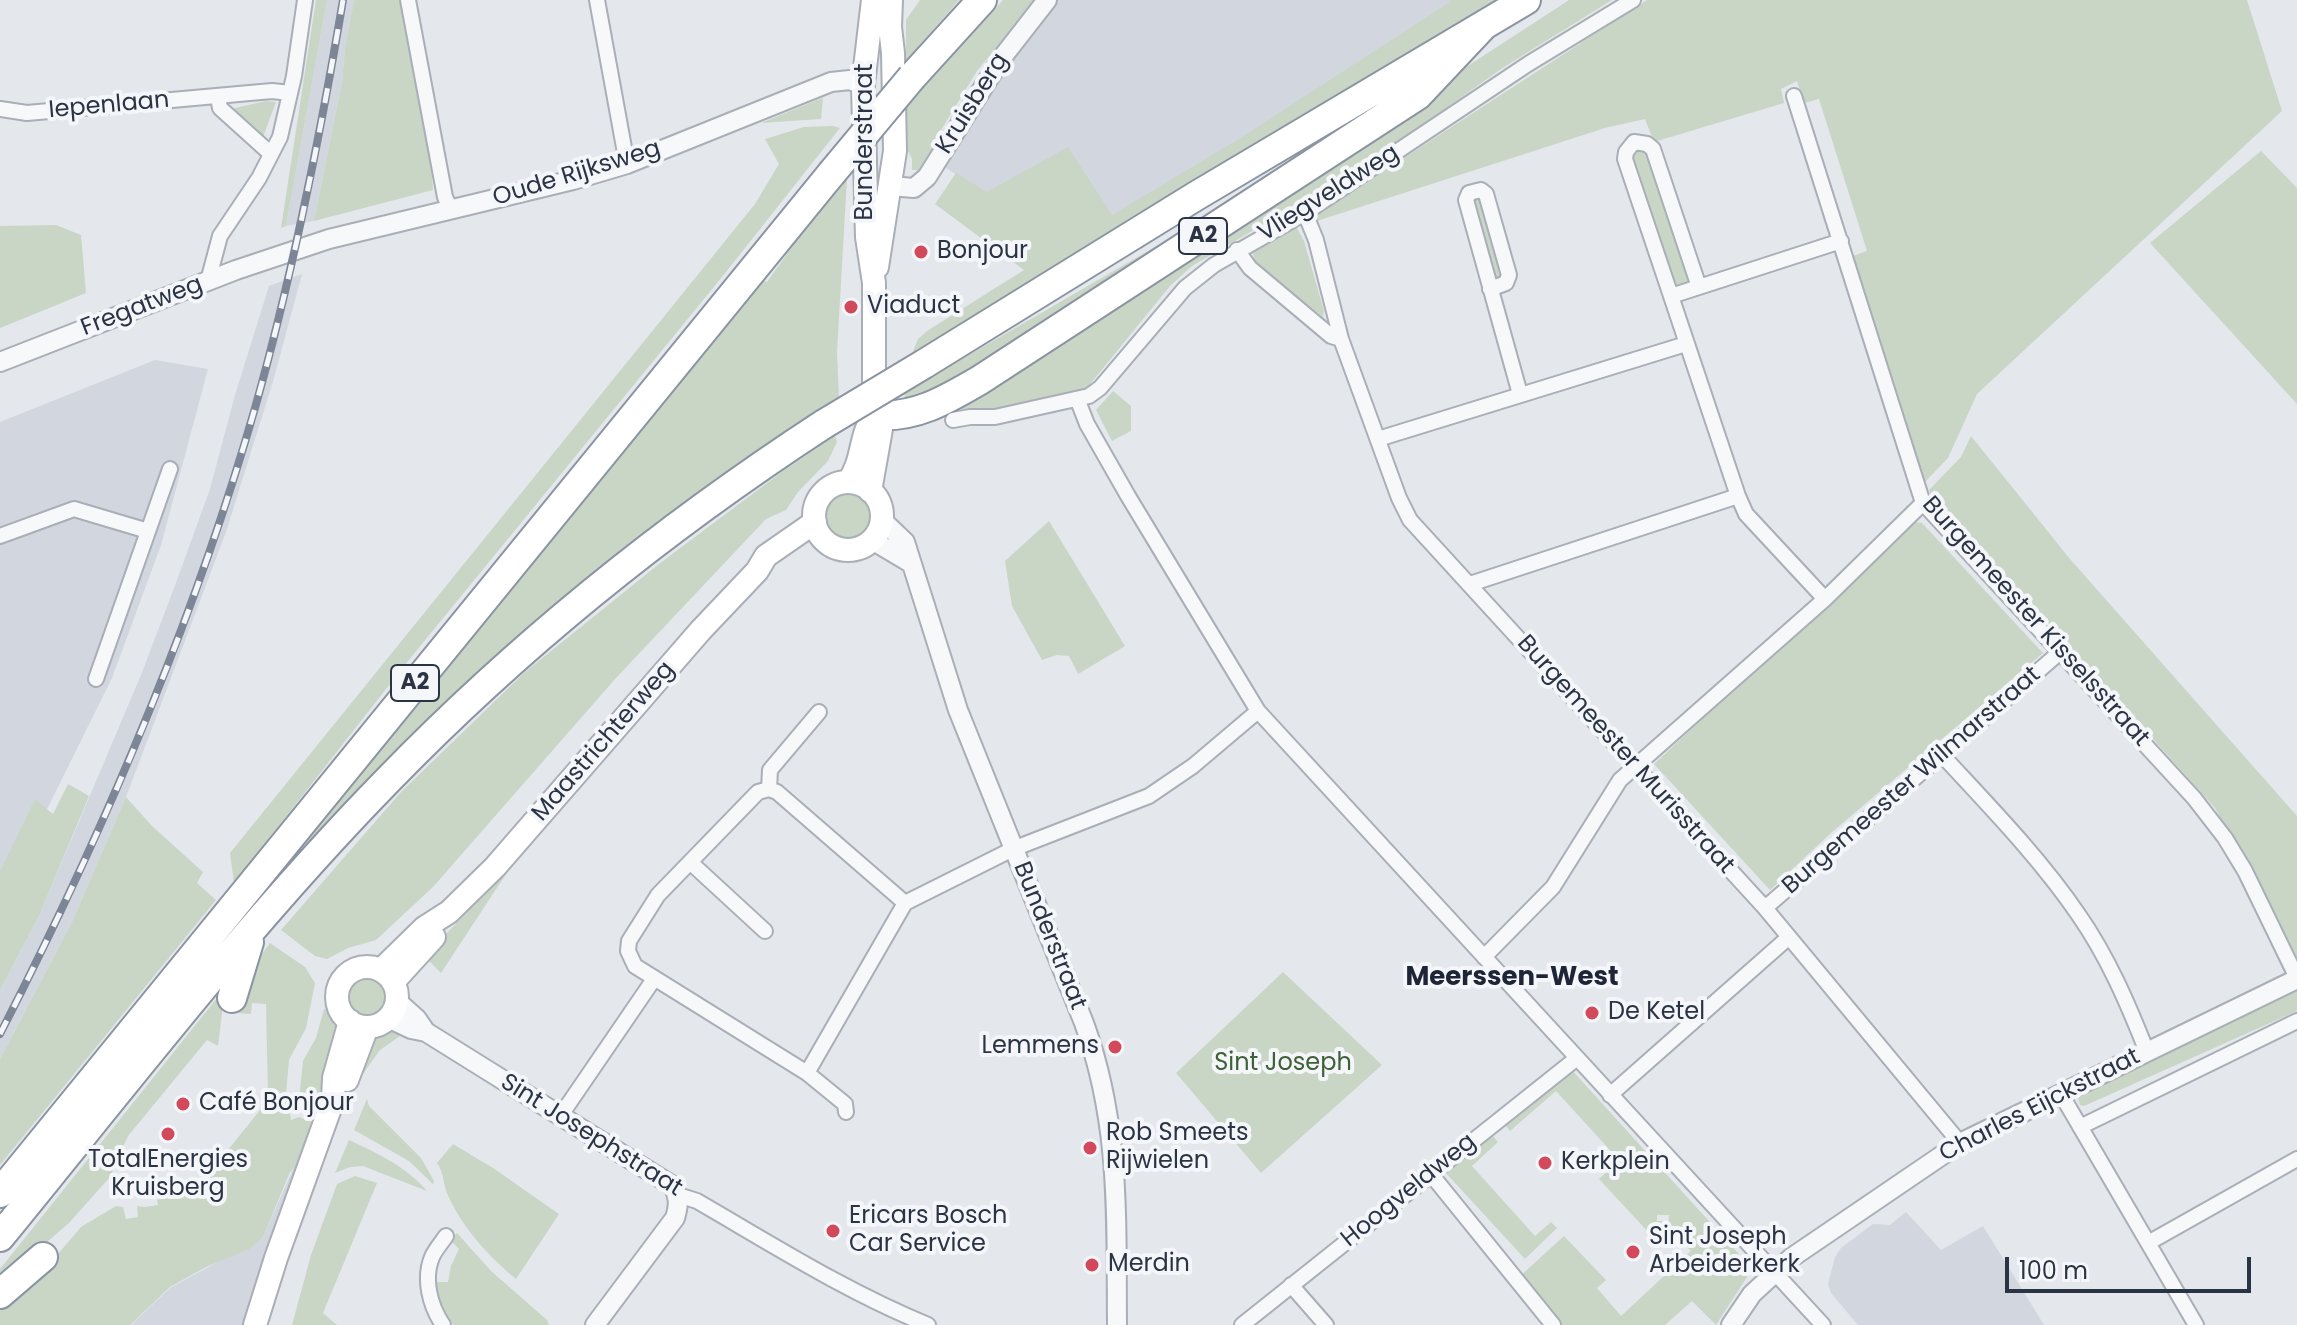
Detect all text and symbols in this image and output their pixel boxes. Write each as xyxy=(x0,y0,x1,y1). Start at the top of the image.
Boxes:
street label: Kruisberg xyxy=(931,48,1015,160)
street label: Bunderstraat xyxy=(852,64,880,220)
street label: Iepenlaan xyxy=(47,86,171,126)
street label: Oude Rijksweg xyxy=(490,135,664,213)
street label: Vliegveldweg xyxy=(1253,139,1405,249)
road number: A2 xyxy=(1179,218,1227,254)
place label: Bonjour xyxy=(937,238,1028,266)
marker: Bonjour xyxy=(912,243,930,261)
street label: Fregatweg xyxy=(77,271,207,343)
place label: Viaduct xyxy=(867,293,960,321)
marker: Viaduct xyxy=(842,298,860,316)
street label: Burgemeester Kisselsstraat xyxy=(1915,491,2155,753)
street label: Burgemeester Murisstraat xyxy=(1510,630,1740,880)
street label: Maastrichterweg xyxy=(527,656,681,828)
street label: Burgemeester Wilmarstraat xyxy=(1777,661,2047,901)
road number: A2 xyxy=(391,665,439,701)
street label: Bunderstraat xyxy=(1006,858,1092,1014)
district label: Meerssen-West xyxy=(1405,962,1619,994)
place label: De Ketel xyxy=(1608,999,1705,1027)
marker: De Ketel xyxy=(1583,1004,1601,1022)
place label: Lemmens xyxy=(982,1033,1099,1061)
marker: Lemmens xyxy=(1106,1038,1124,1056)
street label: Charles Eijckstraat xyxy=(1935,1043,2145,1169)
park label: Sint Joseph xyxy=(1214,1050,1352,1078)
street label: Sint Josephstraat xyxy=(495,1068,687,1204)
place label: Café Bonjour xyxy=(199,1090,354,1118)
marker: Café Bonjour xyxy=(174,1095,192,1113)
place label: Rob Smeets Rijwielen xyxy=(1106,1120,1248,1176)
marker: TotalEnergies Kruisberg xyxy=(159,1125,177,1143)
street label: Hoogveldweg xyxy=(1336,1128,1482,1254)
marker: Rob Smeets Rijwielen xyxy=(1081,1139,1099,1157)
place label: TotalEnergies Kruisberg xyxy=(88,1147,248,1203)
place label: Kerkplein xyxy=(1561,1149,1670,1177)
marker: Kerkplein xyxy=(1536,1154,1554,1172)
place label: Ericars Bosch Car Service xyxy=(849,1203,1007,1259)
marker: Ericars Bosch Car Service xyxy=(824,1222,842,1240)
place label: Sint Joseph Arbeiderkerk xyxy=(1649,1224,1800,1280)
scale bar xyxy=(2009,1241,2255,1291)
marker: Sint Joseph Arbeiderkerk xyxy=(1624,1243,1642,1261)
place label: Merdin xyxy=(1108,1251,1190,1279)
text: 100 m xyxy=(2019,1254,2088,1287)
marker: Merdin xyxy=(1083,1256,1101,1274)

